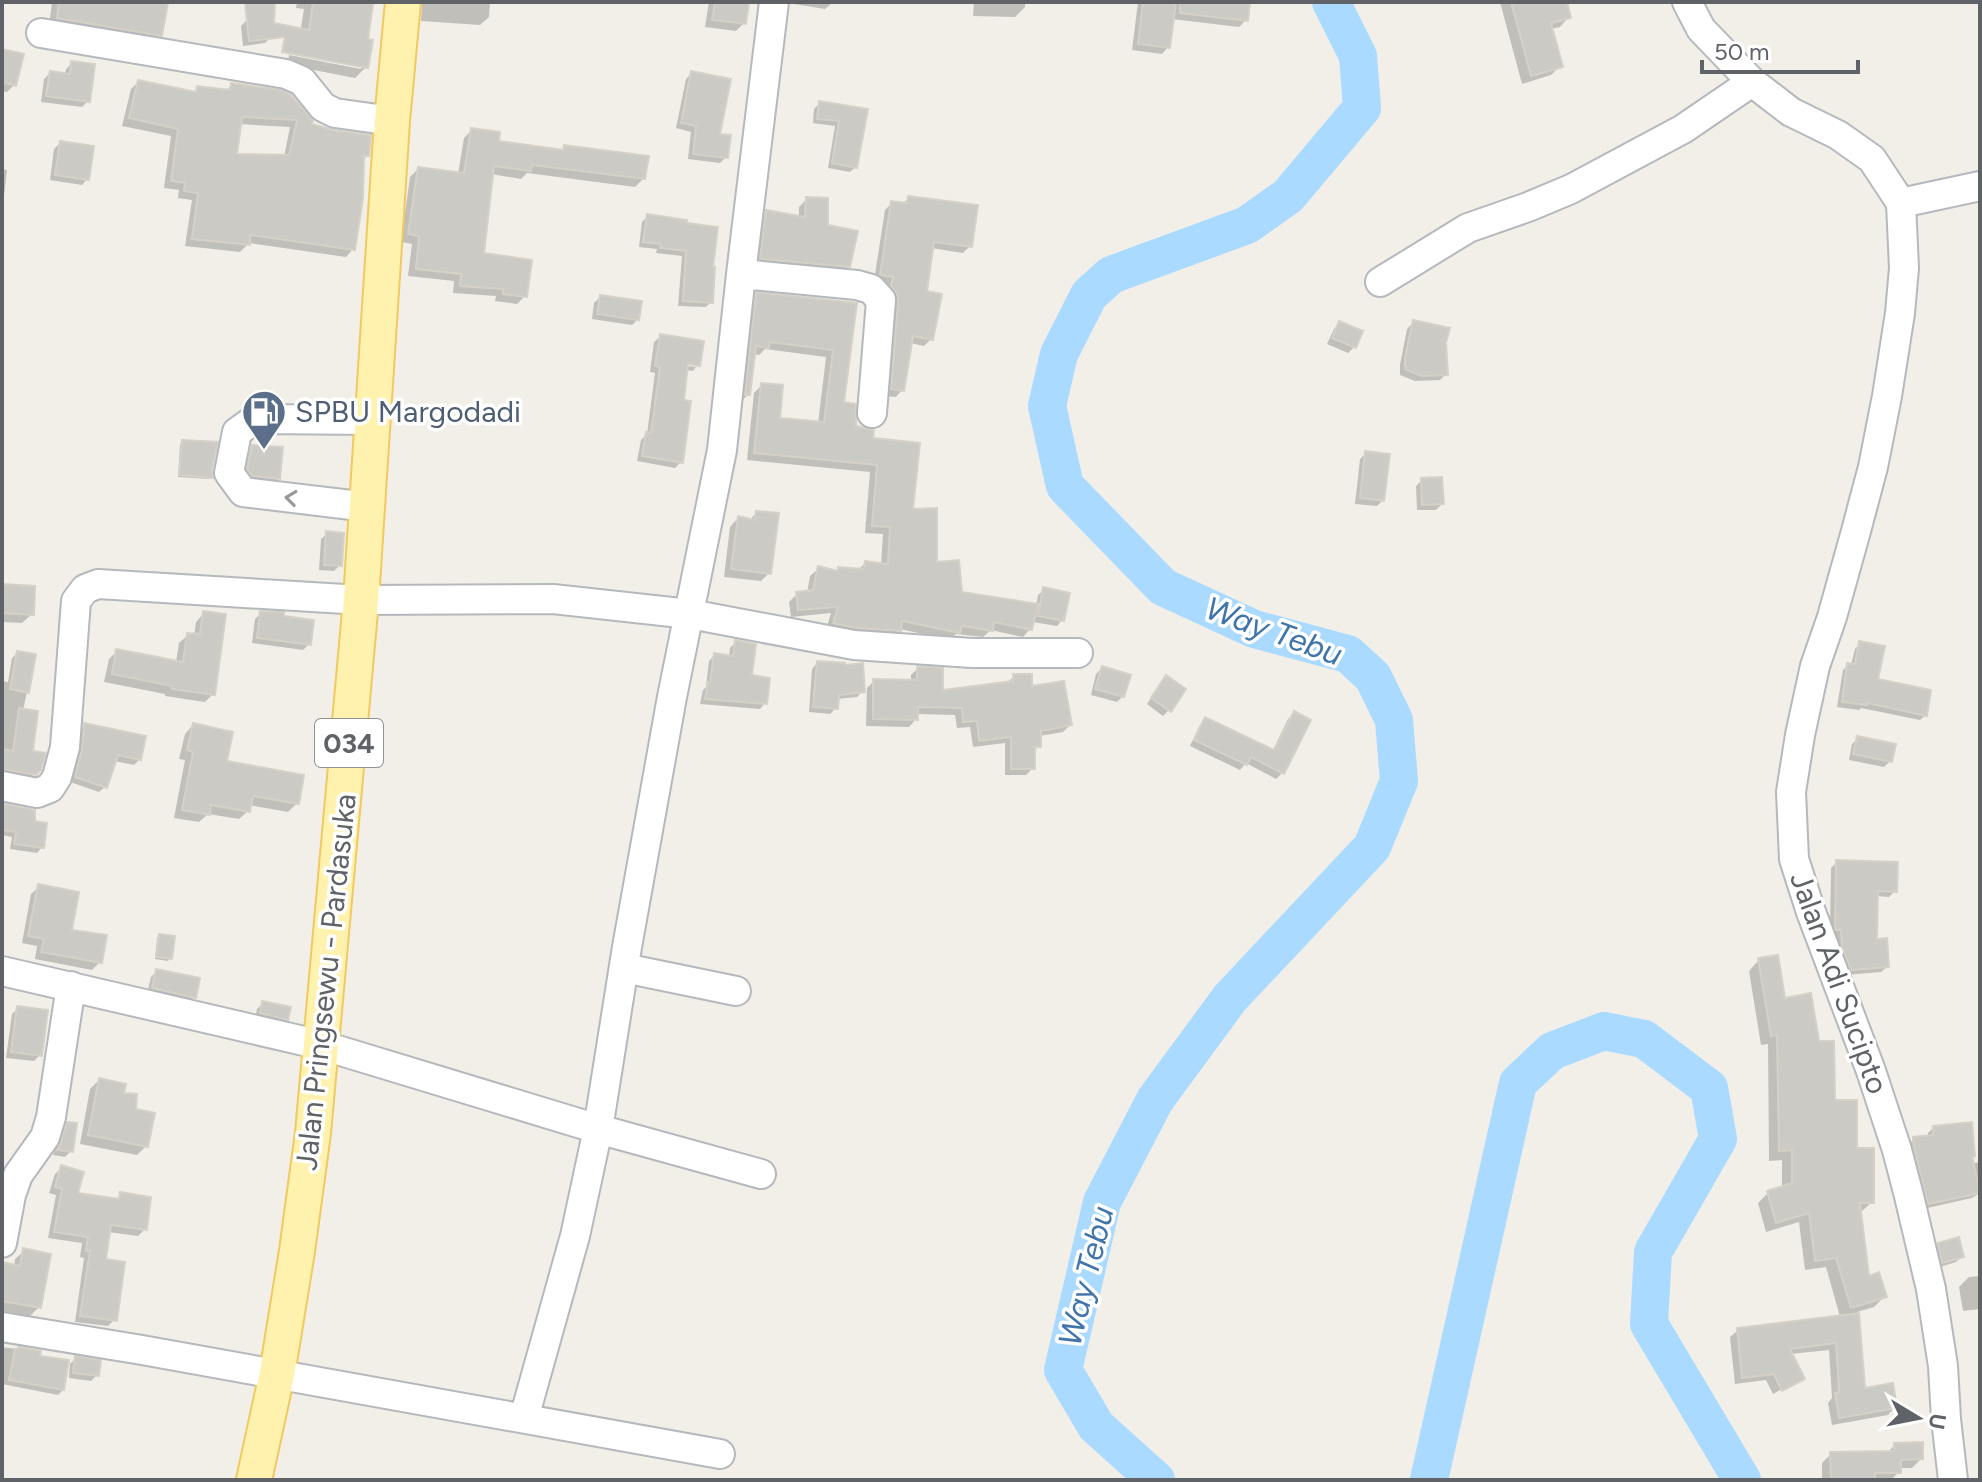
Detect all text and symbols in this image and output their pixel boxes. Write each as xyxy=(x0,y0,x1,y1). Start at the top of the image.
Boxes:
scale bar xyxy=(1702,24,1858,74)
text: 50 m xyxy=(1714,37,1770,66)
fuel station icon: SPBU Margodadi xyxy=(240,388,288,451)
place label: SPBU Margodadi xyxy=(295,393,521,430)
one-way arrow xyxy=(284,490,298,507)
water label: Way Tebu xyxy=(1200,589,1348,673)
road number: 034 xyxy=(315,719,383,767)
street label: Jalan Pringsewu - Pardasuka xyxy=(287,792,364,1172)
street label: Jalan Adi Sucipto xyxy=(1782,867,1897,1099)
water label: Way Tebu xyxy=(1050,1202,1122,1350)
north arrow xyxy=(1878,1378,1958,1458)
text: U xyxy=(1923,1411,1952,1431)

